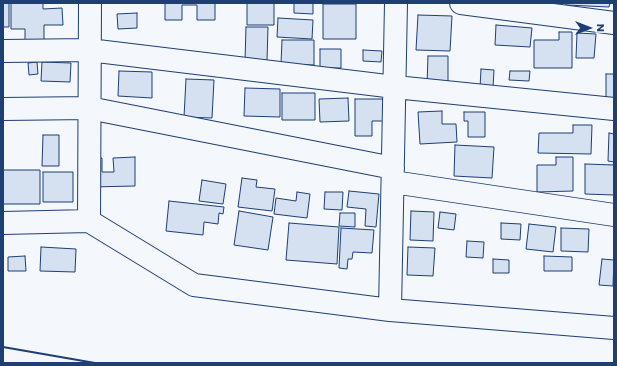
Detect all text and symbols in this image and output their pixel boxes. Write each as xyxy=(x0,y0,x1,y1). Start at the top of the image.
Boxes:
north arrow xyxy=(569,8,609,48)
text: N xyxy=(593,24,609,32)

